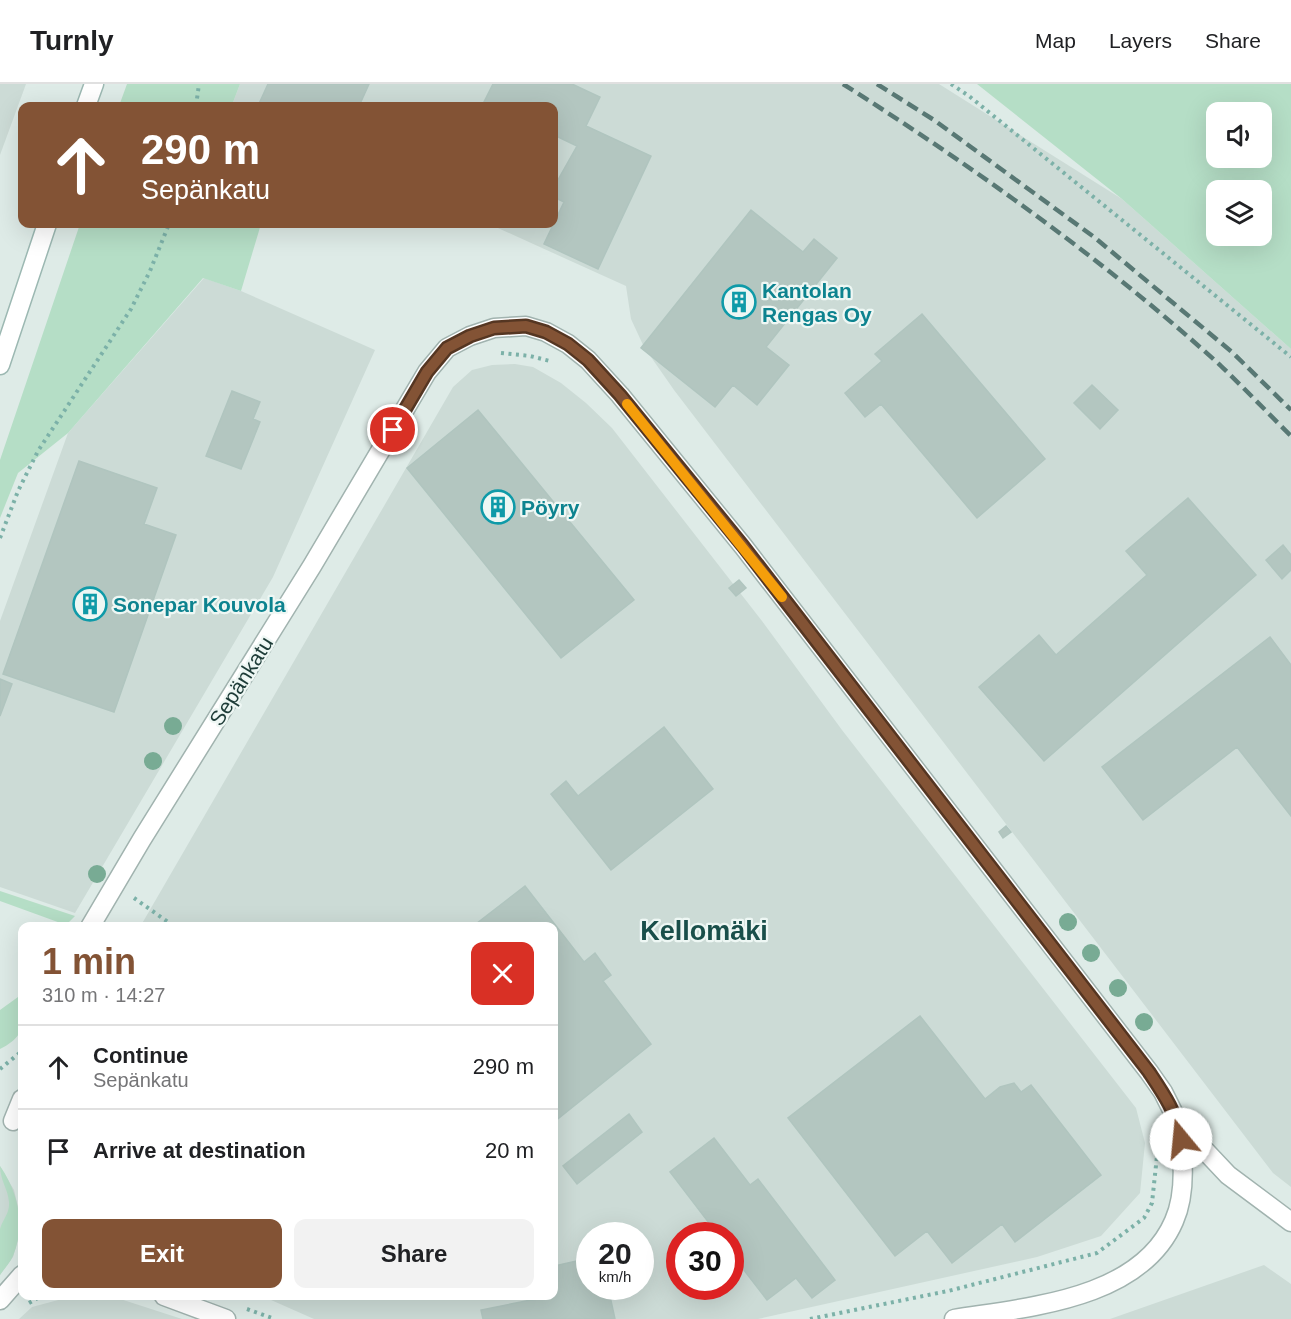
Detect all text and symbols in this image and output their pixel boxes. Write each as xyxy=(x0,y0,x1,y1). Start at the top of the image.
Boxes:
text: Turnly xyxy=(30,25,113,56)
text: Map xyxy=(1035,29,1076,52)
text: Layers xyxy=(1109,29,1172,52)
text: Share xyxy=(1205,29,1261,52)
map controls xyxy=(1206,102,1272,246)
button: sound xyxy=(1206,102,1272,168)
icon: ahead xyxy=(42,126,120,204)
text: 290 m xyxy=(141,126,260,173)
text: Sepänkatu xyxy=(141,175,270,205)
button: layers xyxy=(1206,180,1272,246)
place label: Kantolan Rengas Oy xyxy=(762,279,872,326)
building icon: Kantolan Rengas Oy xyxy=(721,284,757,320)
pin xyxy=(367,404,418,455)
icon: arrive xyxy=(376,413,409,446)
building icon: Pöyry xyxy=(480,489,516,525)
place label: Pöyry xyxy=(521,496,580,519)
building icon: Sonepar Kouvola xyxy=(72,586,108,622)
place label: Sonepar Kouvola xyxy=(113,593,286,616)
street label: Sepänkatu xyxy=(205,632,277,730)
district label: Kellomäki xyxy=(640,916,768,946)
text: 1 min xyxy=(42,941,136,982)
button: close xyxy=(471,942,534,1005)
text: 310 m · 14:27 xyxy=(42,984,165,1006)
text: Continue xyxy=(93,1043,188,1068)
icon: ahead xyxy=(42,1051,75,1084)
text: 290 m xyxy=(473,1054,534,1079)
text: Sepänkatu xyxy=(93,1069,189,1091)
position arrow xyxy=(1149,1107,1213,1171)
icon: arrive xyxy=(42,1135,75,1168)
text: Arrive at destination xyxy=(93,1138,306,1163)
text: 20 m xyxy=(485,1138,534,1163)
button: Exit xyxy=(42,1219,282,1288)
button: Share xyxy=(294,1219,534,1288)
speed limit sign: 30 xyxy=(666,1222,744,1300)
text: 20 xyxy=(598,1237,632,1270)
text: km/h xyxy=(599,1268,631,1285)

